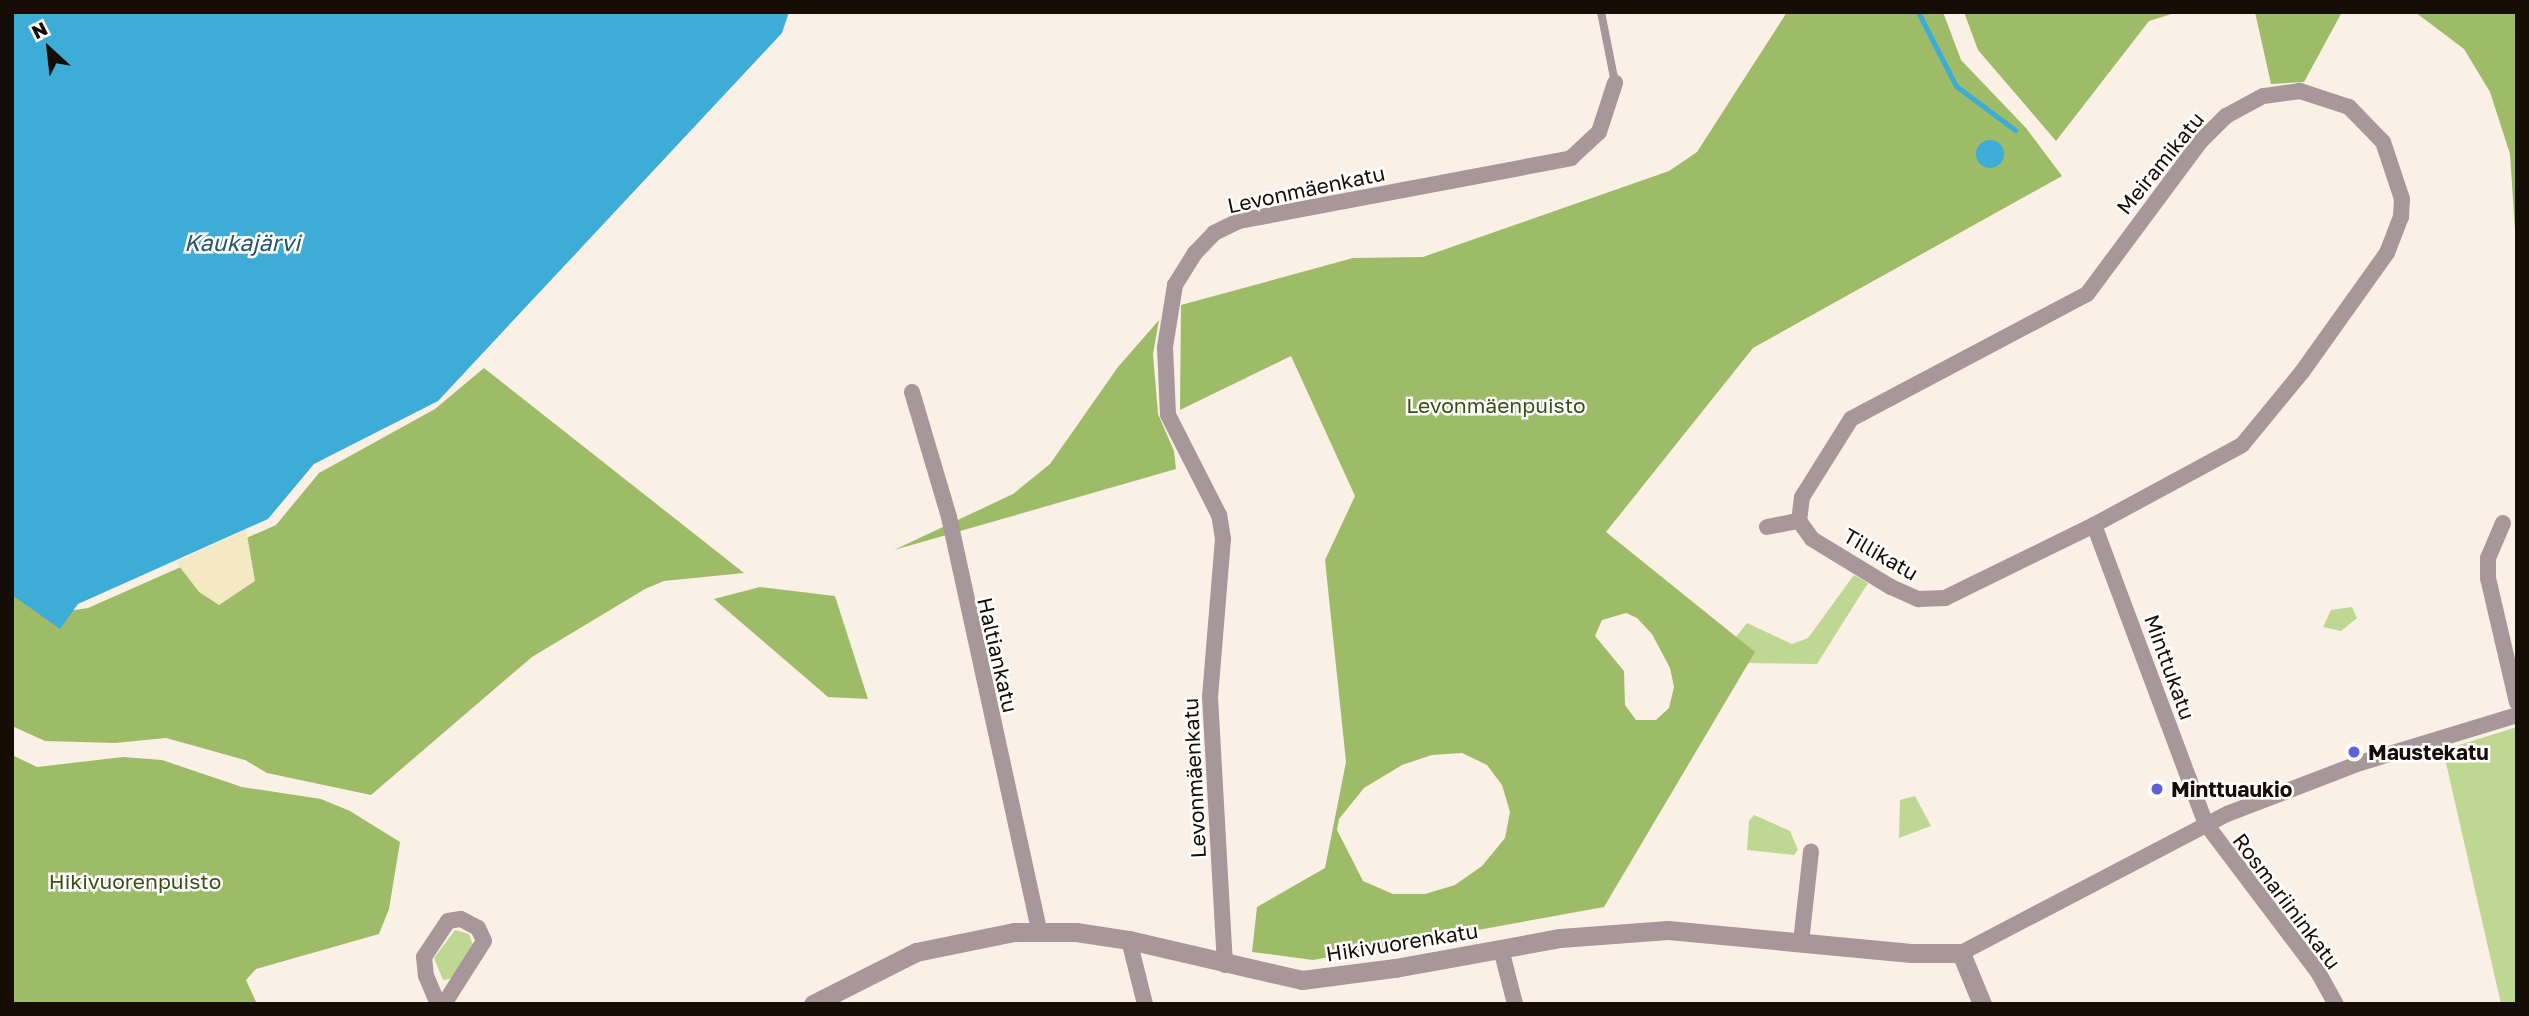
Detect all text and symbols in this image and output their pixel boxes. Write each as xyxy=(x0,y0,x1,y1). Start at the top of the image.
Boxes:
north arrow xyxy=(14,14,84,84)
text: N xyxy=(28,16,51,43)
street label: Meiramikatu xyxy=(2111,107,2209,219)
street label: Levonmäenkatu xyxy=(1225,160,1387,218)
water label: Kaukajärvi xyxy=(184,228,300,256)
park label: Levonmäenpuisto xyxy=(1406,392,1586,418)
street label: Tillikatu xyxy=(1839,523,1923,585)
street label: Haltiankatu xyxy=(973,595,1023,715)
street label: Minttukatu xyxy=(2139,611,2201,723)
street label: Levonmäenkatu xyxy=(1177,697,1211,859)
place label: Maustekatu xyxy=(2368,739,2489,765)
marker: Maustekatu xyxy=(2346,744,2362,760)
place label: Minttuaukio xyxy=(2171,776,2292,802)
marker: Minttuaukio xyxy=(2149,781,2165,797)
street label: Rosmariininkatu xyxy=(2228,828,2346,974)
park label: Hikivuorenpuisto xyxy=(49,868,221,894)
street label: Hikivuorenkatu xyxy=(1324,918,1480,966)

